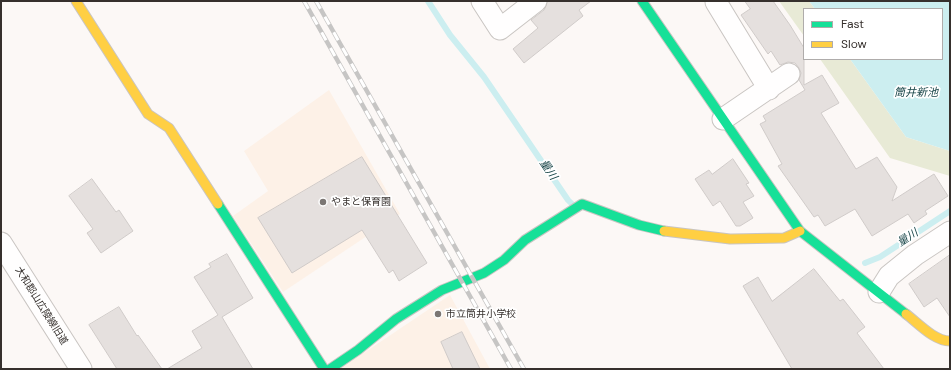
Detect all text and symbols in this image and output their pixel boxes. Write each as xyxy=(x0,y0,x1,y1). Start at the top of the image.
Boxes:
legend xyxy=(803,8,943,60)
text: Fast xyxy=(841,16,864,32)
text: Slow xyxy=(841,36,867,52)
water label: 筒井新池 xyxy=(894,86,938,100)
water label: 量川 xyxy=(536,157,560,183)
place label: やまと保育園 xyxy=(331,196,391,208)
marker: やまと保育園 xyxy=(318,197,328,207)
water label: 量川 xyxy=(895,226,921,250)
street label: 大和郡山広陵線旧道 xyxy=(12,265,70,347)
place label: 市立筒井小学校 xyxy=(446,308,516,320)
marker: 市立筒井小学校 xyxy=(433,309,443,319)

